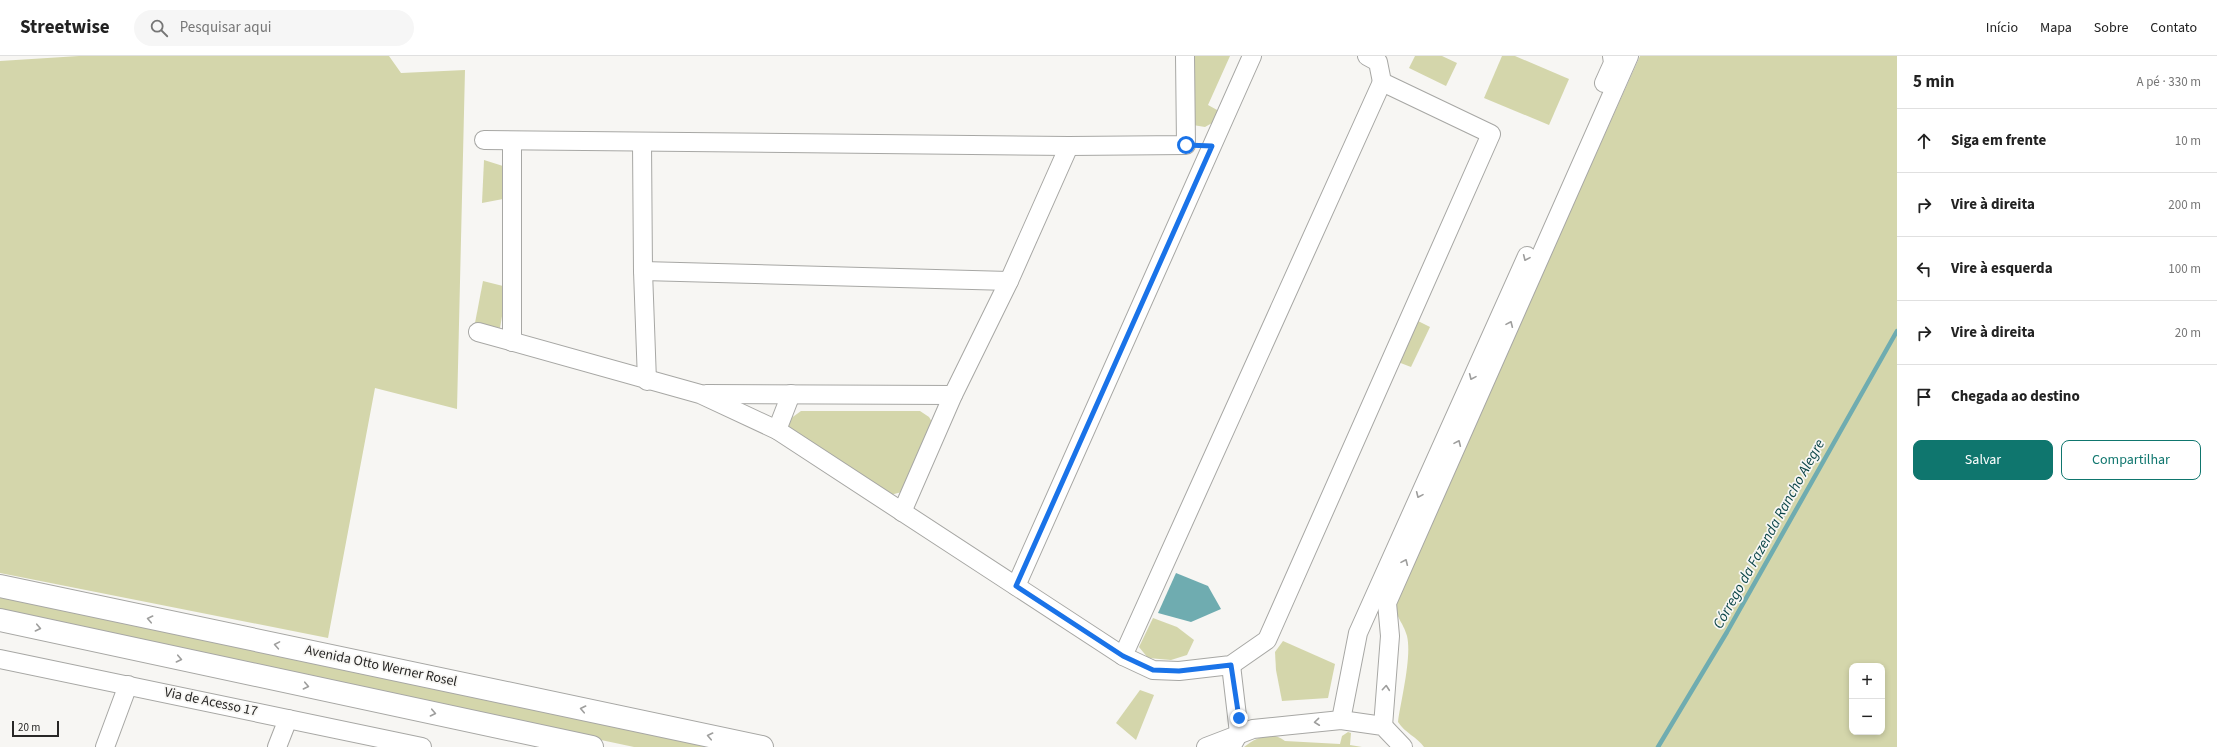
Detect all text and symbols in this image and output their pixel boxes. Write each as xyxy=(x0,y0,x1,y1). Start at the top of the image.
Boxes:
search box xyxy=(134,10,414,46)
text: Streetwise xyxy=(20,14,110,41)
icon: search xyxy=(148,17,170,39)
text: Pesquisar aqui xyxy=(180,17,272,38)
text: Início xyxy=(1986,18,2018,38)
text: Mapa xyxy=(2040,18,2072,38)
text: Sobre xyxy=(2094,18,2128,38)
text: Contato xyxy=(2150,18,2197,38)
text: 5 min xyxy=(1913,70,1954,94)
text: A pé · 330 m xyxy=(2136,73,2201,91)
icon: ahead xyxy=(1913,130,1935,152)
text: Siga em frente xyxy=(1951,130,2046,151)
text: 10 m xyxy=(2175,132,2201,150)
route start xyxy=(1177,136,1195,154)
icon: right xyxy=(1913,194,1935,216)
text: Vire à direita xyxy=(1951,194,2035,215)
text: 200 m xyxy=(2168,196,2201,214)
one-way arrow xyxy=(1522,255,1530,262)
icon: left xyxy=(1913,258,1935,280)
text: Vire à esquerda xyxy=(1951,258,2053,279)
text: 100 m xyxy=(2168,260,2201,278)
one-way arrow xyxy=(1505,321,1513,328)
icon: right xyxy=(1913,322,1935,344)
text: Vire à direita xyxy=(1951,322,2035,343)
text: 20 m xyxy=(2175,324,2201,342)
one-way arrow xyxy=(1469,373,1477,380)
icon: arrive xyxy=(1913,386,1935,408)
text: Chegada ao destino xyxy=(1951,386,2080,407)
water label: Córrego da Fazenda Rancho Alegre xyxy=(1708,435,1830,633)
one-way arrow xyxy=(1453,439,1461,446)
button: Salvar xyxy=(1913,440,2053,480)
button: Compartilhar xyxy=(2061,440,2201,480)
one-way arrow xyxy=(1416,491,1424,499)
one-way arrow xyxy=(1400,558,1408,566)
one-way arrow xyxy=(147,615,153,623)
one-way arrow xyxy=(35,624,41,632)
street label: Avenida Otto Werner Rosel xyxy=(303,640,459,692)
one-way arrow xyxy=(274,641,281,650)
one-way arrow xyxy=(176,654,182,662)
map controls xyxy=(1849,663,1885,735)
button: + xyxy=(1849,663,1885,699)
one-way arrow xyxy=(303,681,309,689)
street label: Via de Acesso 17 xyxy=(163,682,259,722)
one-way arrow xyxy=(1381,685,1390,691)
button: − xyxy=(1849,699,1885,735)
one-way arrow xyxy=(580,705,586,713)
one-way arrow xyxy=(430,708,436,717)
route end xyxy=(1230,709,1248,727)
one-way arrow xyxy=(1314,717,1320,726)
scale bar xyxy=(12,719,59,738)
text: 20 m xyxy=(18,720,40,735)
one-way arrow xyxy=(707,732,713,741)

